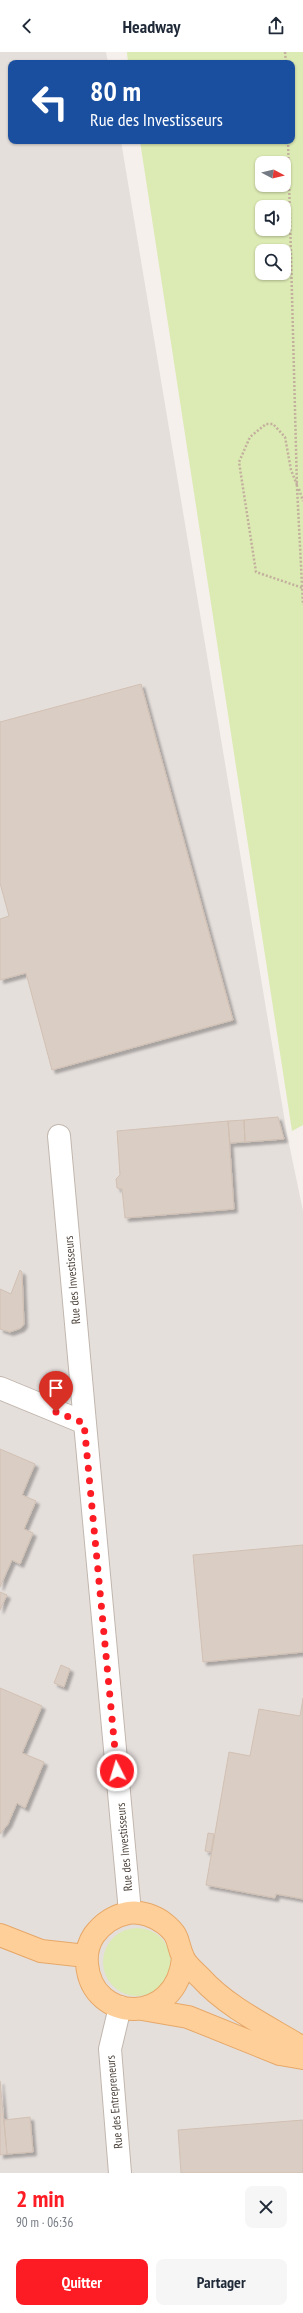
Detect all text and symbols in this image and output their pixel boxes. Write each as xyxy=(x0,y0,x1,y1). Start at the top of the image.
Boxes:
icon: back xyxy=(16,15,38,37)
text: Headway xyxy=(122,15,181,38)
icon: share xyxy=(265,15,287,37)
text: 80 m xyxy=(90,72,141,109)
icon: left xyxy=(24,76,76,128)
text: Rue des Investisseurs xyxy=(90,108,223,131)
north arrow xyxy=(255,156,291,192)
map controls xyxy=(255,156,291,280)
button: sound xyxy=(255,200,291,236)
button: search xyxy=(255,244,291,280)
street label: Rue des Investisseurs xyxy=(61,1235,83,1325)
pin xyxy=(39,1371,73,1412)
icon: arrive xyxy=(45,1377,67,1399)
position arrow xyxy=(96,1750,138,1792)
street label: Rue des Investisseurs xyxy=(113,1802,135,1892)
street label: Rue des Entrepreneurs xyxy=(102,2055,126,2149)
text: 2 min xyxy=(16,2183,64,2214)
button: close xyxy=(245,2186,287,2228)
text: 90 m · 06:36 xyxy=(16,2214,73,2231)
button: Quitter xyxy=(16,2259,148,2305)
button: Partager xyxy=(156,2259,287,2305)

